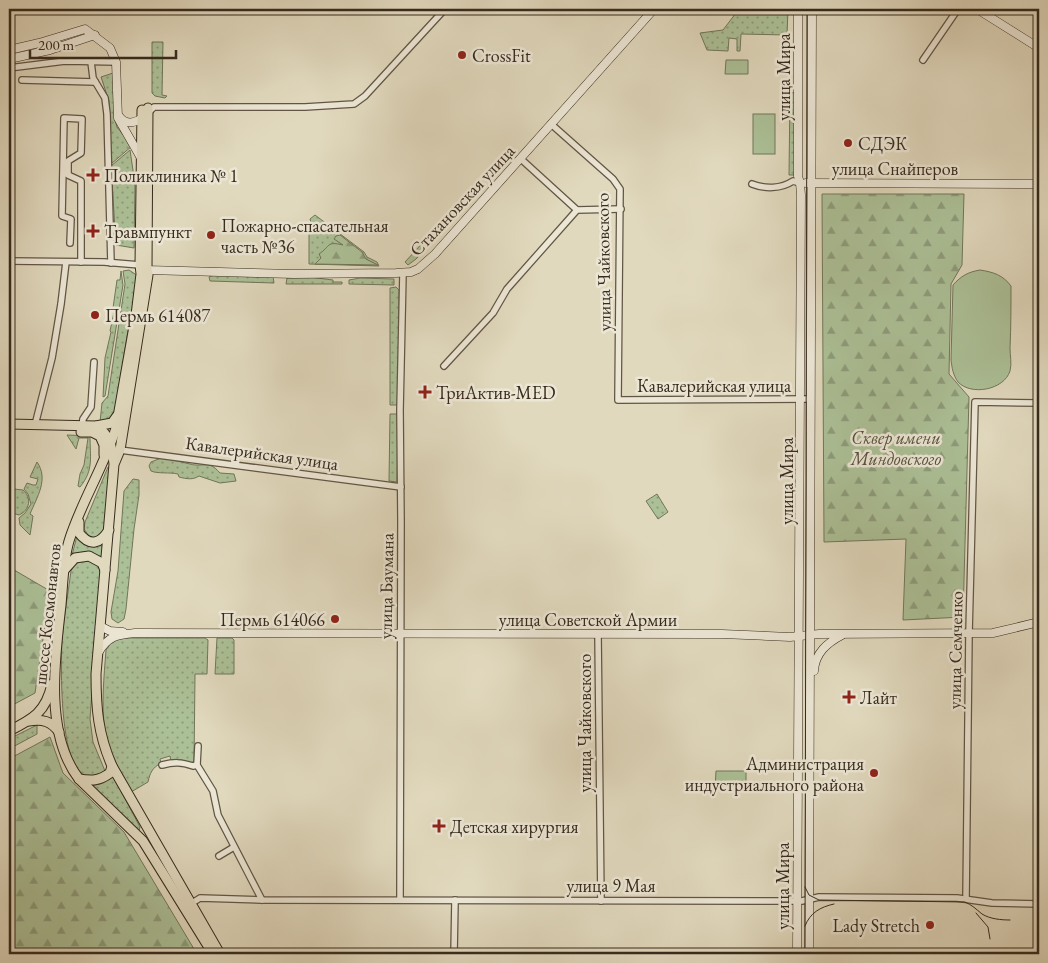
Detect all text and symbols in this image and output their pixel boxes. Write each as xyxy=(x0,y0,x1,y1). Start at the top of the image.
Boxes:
scale bar xyxy=(30,28,176,60)
street label: улица Мира xyxy=(772,32,795,121)
text: 200 m xyxy=(38,35,75,54)
place label: CrossFit xyxy=(472,44,531,67)
marker: CrossFit xyxy=(456,49,468,61)
place label: СДЭК xyxy=(858,132,907,155)
marker: СДЭК xyxy=(842,137,854,149)
street label: Стахановская улица xyxy=(404,139,520,261)
street label: улица Снайперов xyxy=(832,157,959,180)
place label: Поликлиника № 1 xyxy=(104,164,238,187)
marker: Поликлиника № 1 xyxy=(86,168,100,182)
street label: улица Чайковского xyxy=(590,192,616,332)
place label: Пожарно-спасательная часть №36 xyxy=(221,214,389,258)
place label: Травмпункт xyxy=(104,220,192,243)
marker: Травмпункт xyxy=(86,224,100,238)
marker: Пожарно-спасательная часть №36 xyxy=(205,229,217,241)
place label: Пермь 614087 xyxy=(105,304,210,327)
marker: Пермь 614087 xyxy=(89,309,101,321)
street label: Кавалерийская улица xyxy=(637,374,792,397)
place label: ТриАктив-MED xyxy=(436,381,556,404)
marker: ТриАктив-MED xyxy=(418,385,432,399)
park label: Сквер имени Миндовского xyxy=(850,426,941,470)
street label: Кавалерийская улица xyxy=(184,431,341,475)
street label: улица Мира xyxy=(775,436,798,525)
street label: улица Баумана xyxy=(374,532,398,639)
street label: шоссе Космонавтов xyxy=(28,542,66,686)
street label: улица Семченко xyxy=(942,591,968,709)
place label: Пермь 614066 xyxy=(220,608,325,631)
street label: улица Советской Армии xyxy=(499,608,678,631)
marker: Пермь 614066 xyxy=(329,613,341,625)
street label: улица Чайковского xyxy=(573,654,596,792)
place label: Лайт xyxy=(860,686,897,709)
marker: Лайт xyxy=(842,690,856,704)
place label: Администрация индустриального района xyxy=(685,752,865,796)
marker: Администрация индустриального района xyxy=(868,767,880,779)
place label: Детская хирургия xyxy=(450,815,579,838)
marker: Детская хирургия xyxy=(432,819,446,833)
street label: улица Мира xyxy=(771,841,794,930)
street label: улица 9 Мая xyxy=(567,874,655,897)
place label: Lady Stretch xyxy=(832,914,920,937)
marker: Lady Stretch xyxy=(924,919,936,931)

